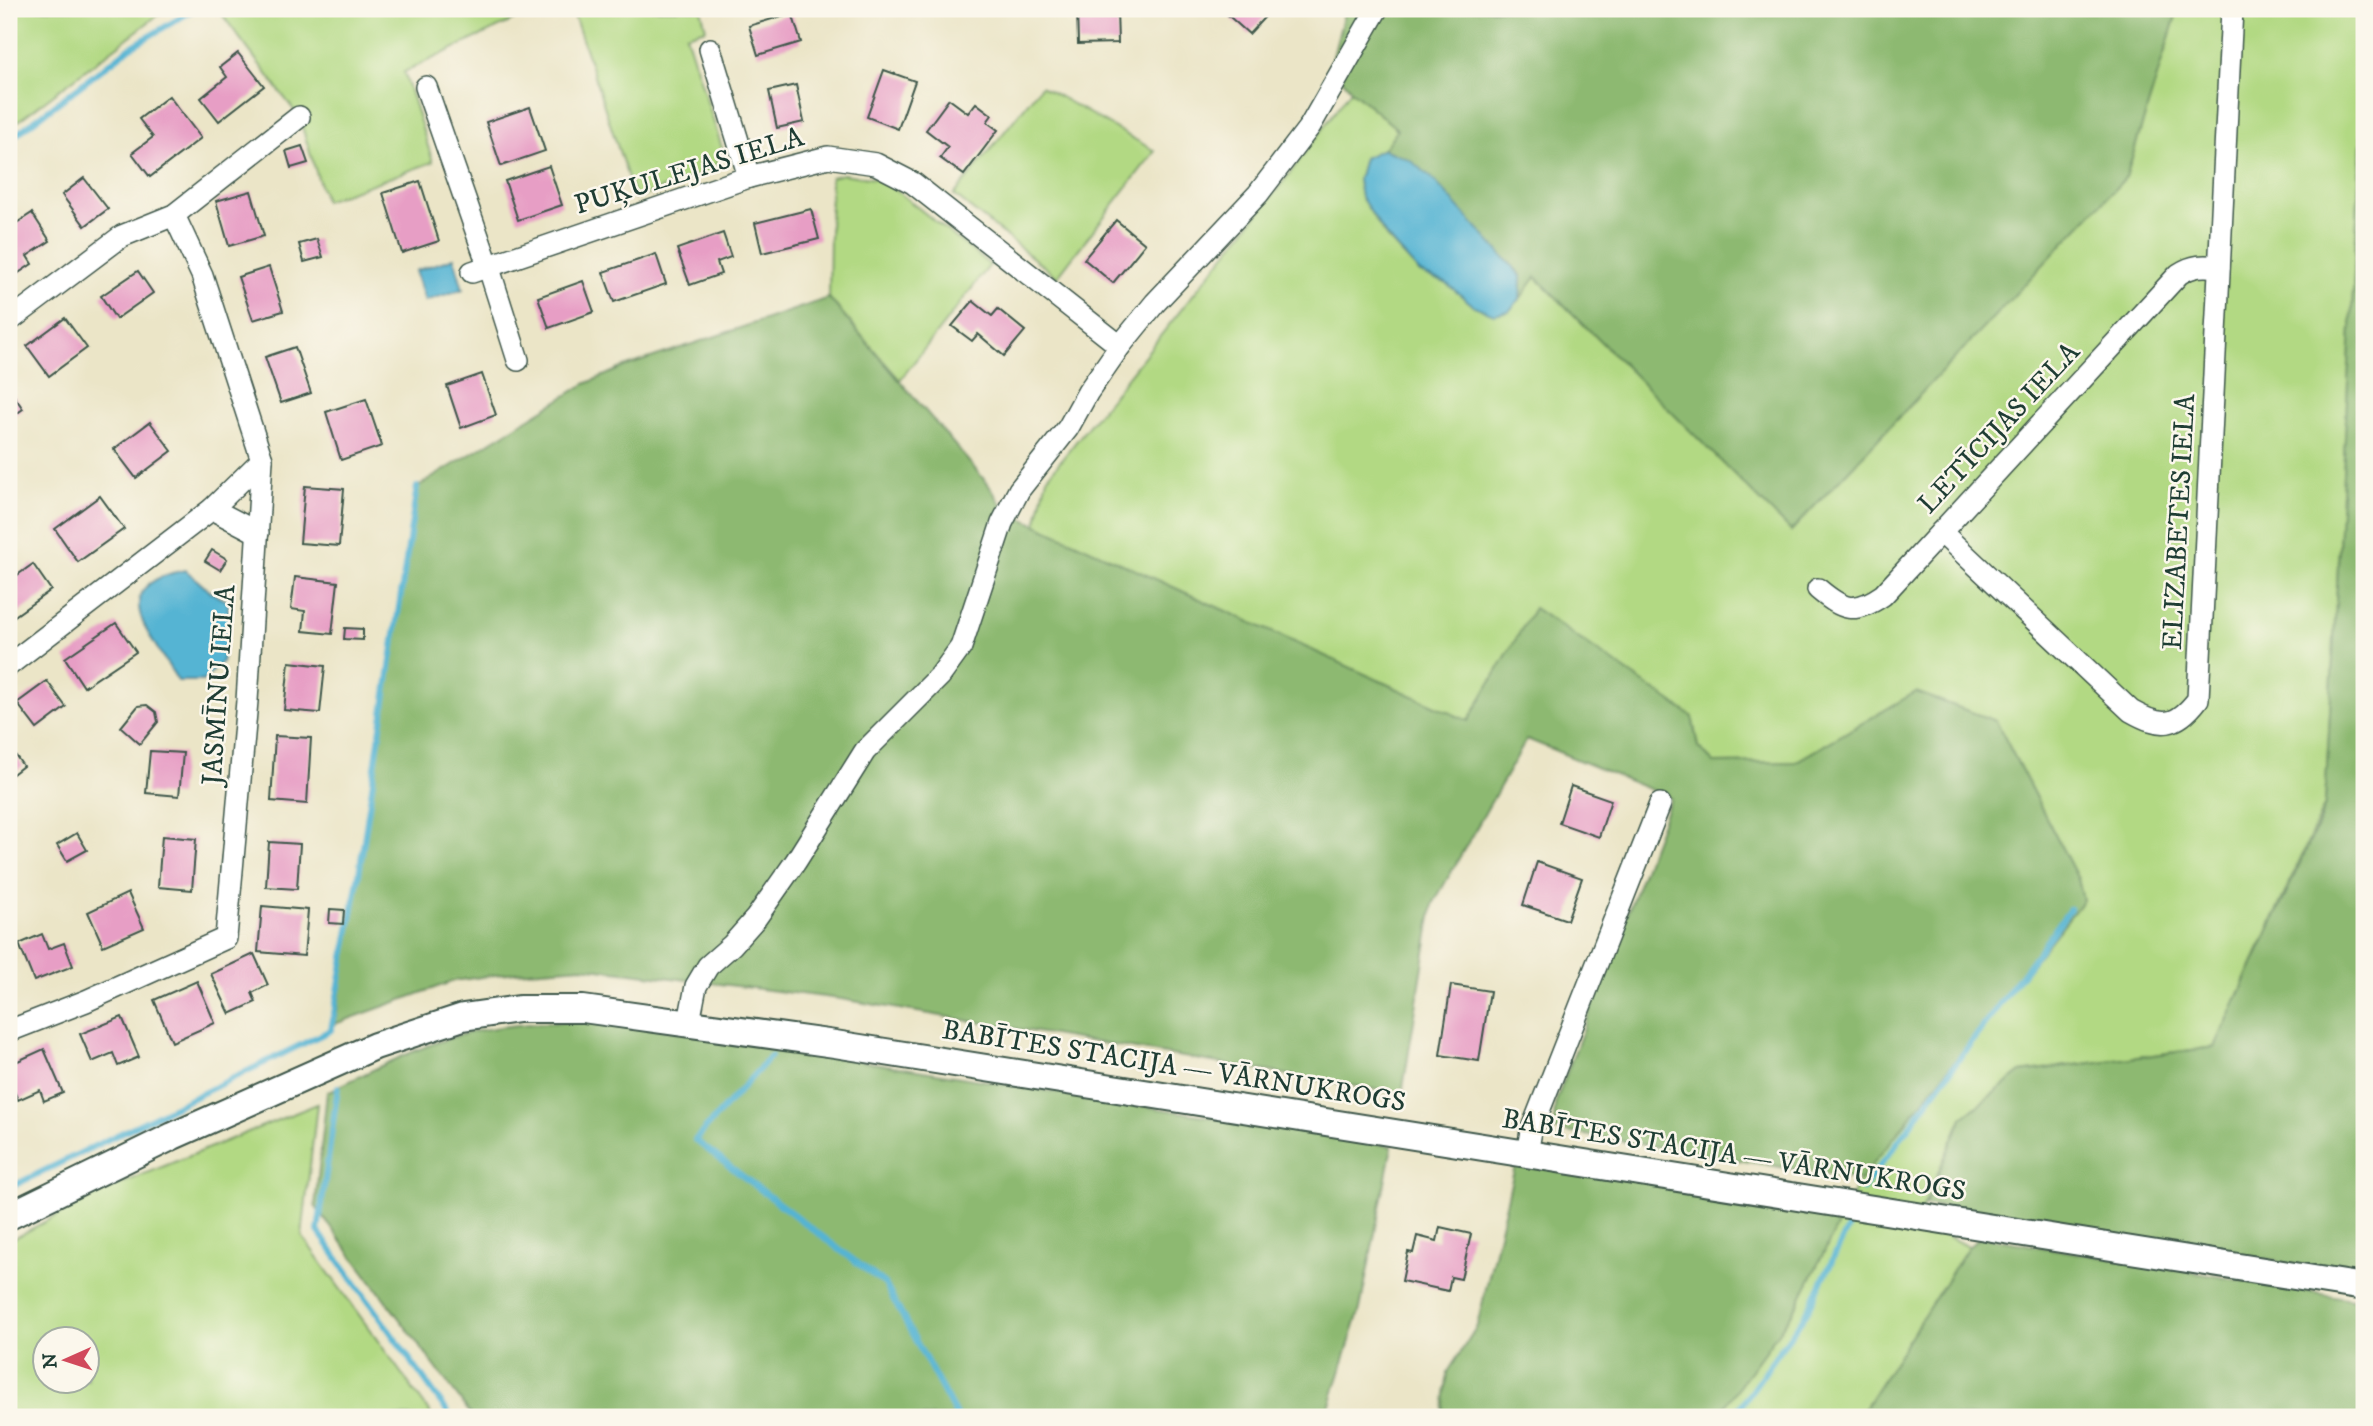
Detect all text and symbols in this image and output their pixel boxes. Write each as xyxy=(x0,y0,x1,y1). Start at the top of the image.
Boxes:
street label: PUĶULEJAS IELA xyxy=(570,119,809,223)
street label: LETĪCIJAS IELA xyxy=(1911,334,2088,521)
street label: ELIZABETES IELA xyxy=(2155,392,2203,651)
street label: JASMĪNU IELA xyxy=(194,582,244,789)
street label: BABĪTES STACIJA — VĀRNUKROGS xyxy=(940,1012,1408,1120)
street label: BABĪTES STACIJA — VĀRNUKROGS xyxy=(1500,1101,1968,1209)
north arrow xyxy=(32,1324,102,1394)
text: N xyxy=(39,1352,62,1369)

